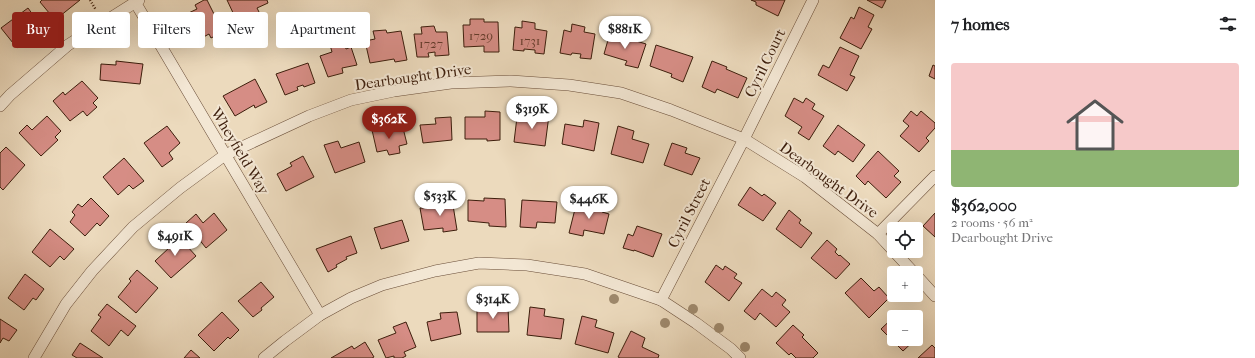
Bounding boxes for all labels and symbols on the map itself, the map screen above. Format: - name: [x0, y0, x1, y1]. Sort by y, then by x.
- pin: $881K: [597, 16, 653, 50]
- street label: Cyril Court: [741, 25, 790, 100]
- house number: 1729: [469, 28, 493, 43]
- house number: 1731: [520, 33, 540, 48]
- house number: 1727: [419, 36, 443, 51]
- street label: Dearbought Drive: [354, 60, 473, 94]
- pin: $319K: [504, 96, 560, 130]
- street label: Wheyfield Way: [207, 104, 273, 198]
- pin: $362K: [361, 106, 417, 140]
- street label: Dearbought Drive: [776, 138, 882, 222]
- street label: Cyril Street: [664, 175, 715, 251]
- pin: $533K: [412, 183, 468, 217]
- pin: $446K: [561, 186, 617, 220]
- pin: $491K: [147, 223, 203, 257]
- pin: $314K: [465, 286, 521, 320]

